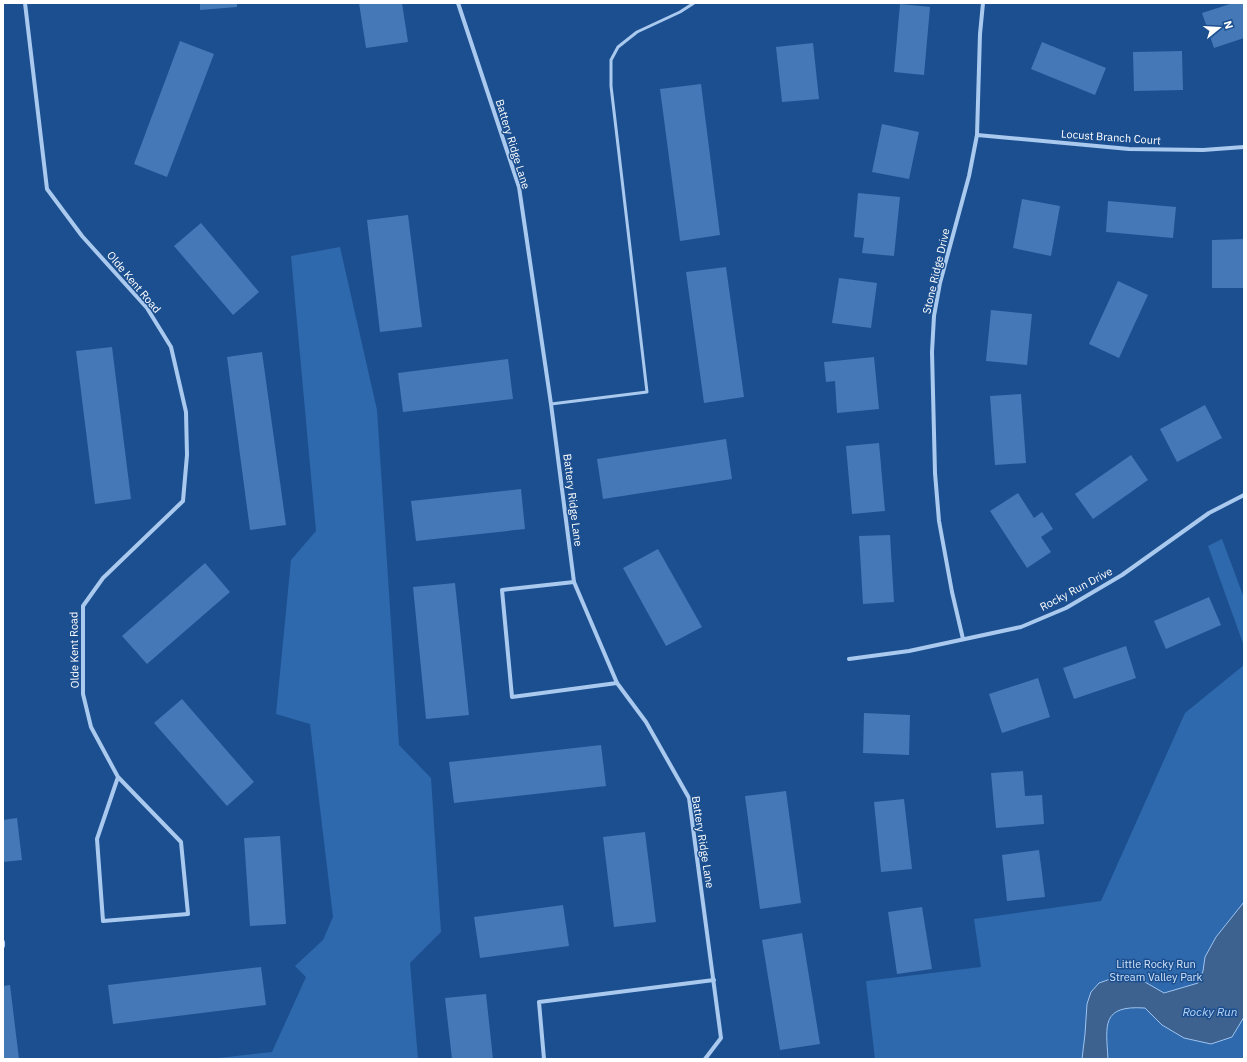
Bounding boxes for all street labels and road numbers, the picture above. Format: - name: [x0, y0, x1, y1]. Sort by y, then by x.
- street label: Battery Ridge Lane: [493, 97, 533, 191]
- street label: Locust Branch Court: [1061, 127, 1161, 147]
- street label: Stone Ridge Drive: [919, 227, 953, 315]
- street label: Olde Kent Road: [104, 248, 164, 316]
- street label: Battery Ridge Lane: [560, 453, 586, 547]
- street label: Rocky Run Drive: [1037, 564, 1115, 614]
- street label: Olde Kent Road: [66, 612, 82, 688]
- street label: Battery Ridge Lane: [689, 795, 717, 889]

